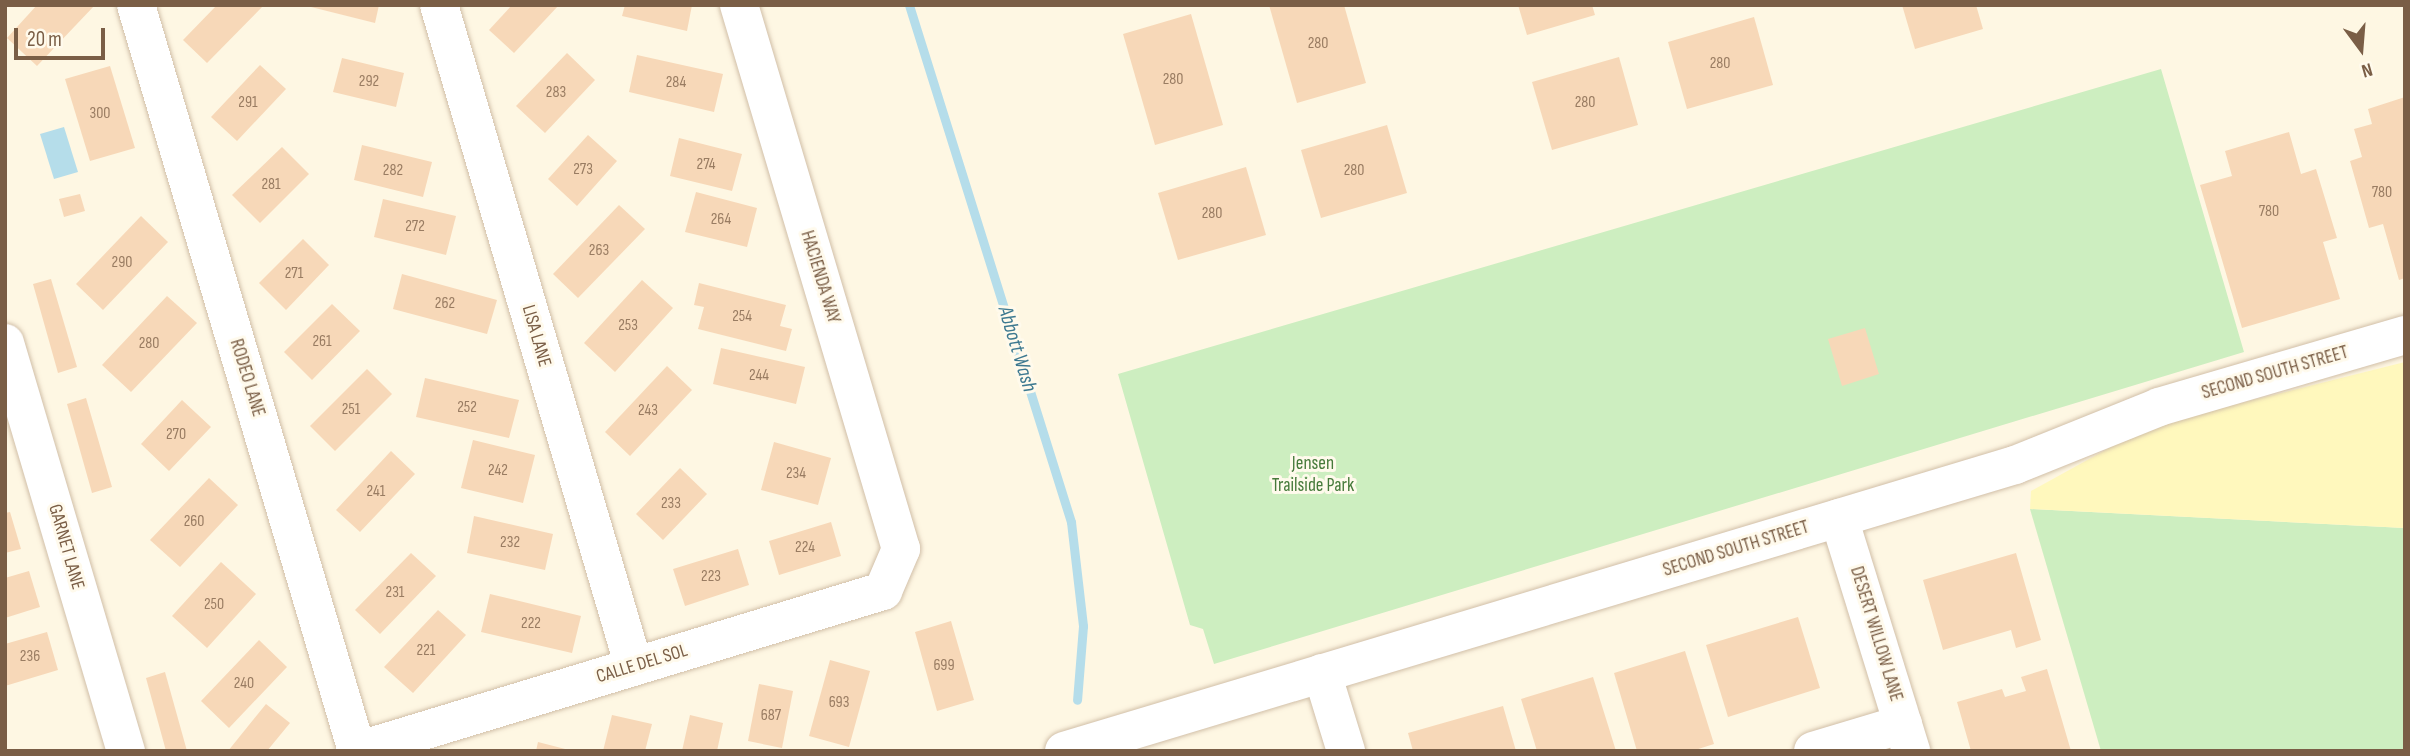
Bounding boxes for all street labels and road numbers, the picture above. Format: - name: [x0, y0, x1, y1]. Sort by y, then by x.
- street label: HACIENDA WAY: [795, 228, 845, 326]
- street label: LISA LANE: [516, 303, 556, 369]
- street label: RODEO LANE: [224, 336, 270, 420]
- street label: SECOND SOUTH STREET: [2199, 341, 2351, 405]
- street label: GARNET LANE: [43, 502, 89, 592]
- street label: SECOND SOUTH STREET: [1660, 516, 1812, 582]
- street label: DESERT WILLOW LANE: [1845, 564, 1907, 704]
- street label: CALLE DEL SOL: [594, 639, 690, 689]

